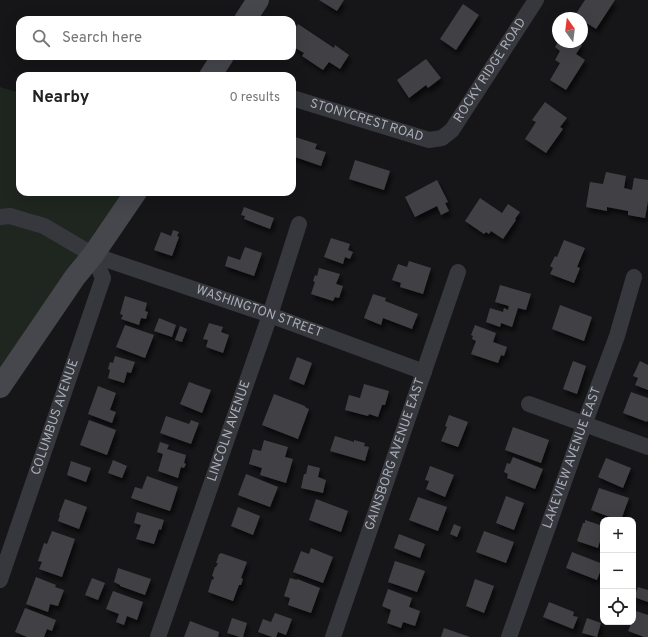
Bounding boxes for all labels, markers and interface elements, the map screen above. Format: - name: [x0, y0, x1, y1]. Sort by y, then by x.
- north arrow: [552, 12, 588, 48]
- street label: ROCKY RIDGE ROAD: [451, 15, 530, 126]
- search box: [16, 16, 296, 60]
- icon: search: [30, 27, 52, 49]
- text: Search here: [62, 29, 142, 48]
- text: Nearby: [32, 87, 89, 109]
- text: 0 results: [229, 90, 280, 106]
- street label: STONYCREST ROAD: [308, 96, 425, 146]
- street label: WASHINGTON STREET: [194, 282, 325, 342]
- street label: COLUMBUS AVENUE: [28, 357, 83, 477]
- street label: GAINSBORG AVENUE EAST: [362, 376, 429, 533]
- street label: LINCOLN AVENUE: [205, 378, 255, 484]
- street label: LAKEVIEW AVENUE EAST: [540, 385, 605, 531]
- map controls: [600, 517, 636, 625]
- button: +: [600, 517, 636, 553]
- button: −: [600, 553, 636, 589]
- button: locate: [600, 589, 636, 625]

